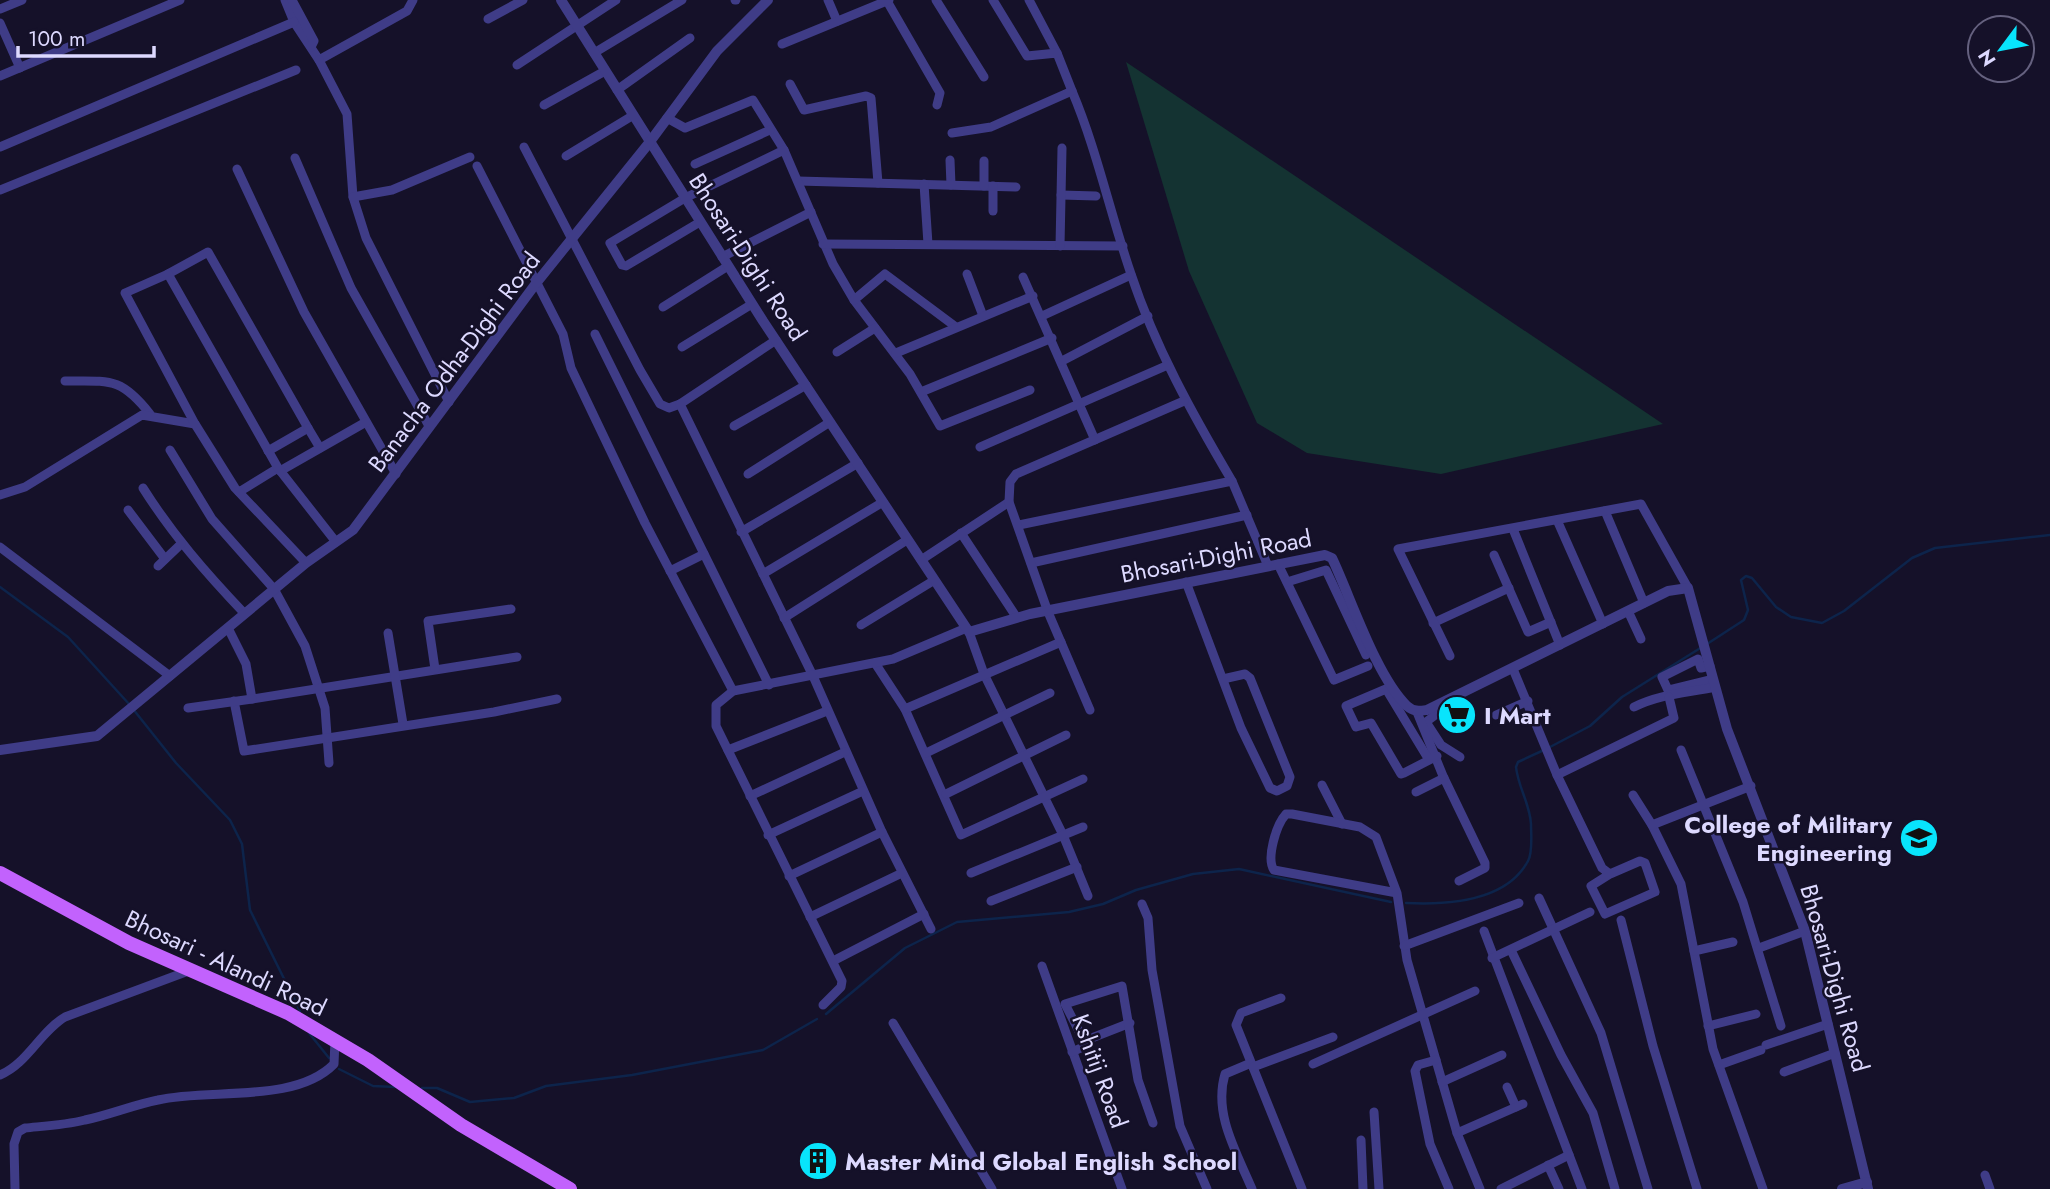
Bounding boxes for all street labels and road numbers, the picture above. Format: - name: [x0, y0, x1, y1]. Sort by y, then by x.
- street label: Bhosari-Dighi Road: [681, 166, 815, 348]
- street label: Banacha Odha-Dighi Road: [359, 245, 549, 479]
- street label: Bhosari-Dighi Road: [1118, 520, 1314, 592]
- street label: Bhosari-Dighi Road: [1791, 880, 1879, 1076]
- street label: Bhosari - Alandi Road: [120, 901, 332, 1025]
- street label: Kshitij Road: [1063, 1009, 1137, 1133]

